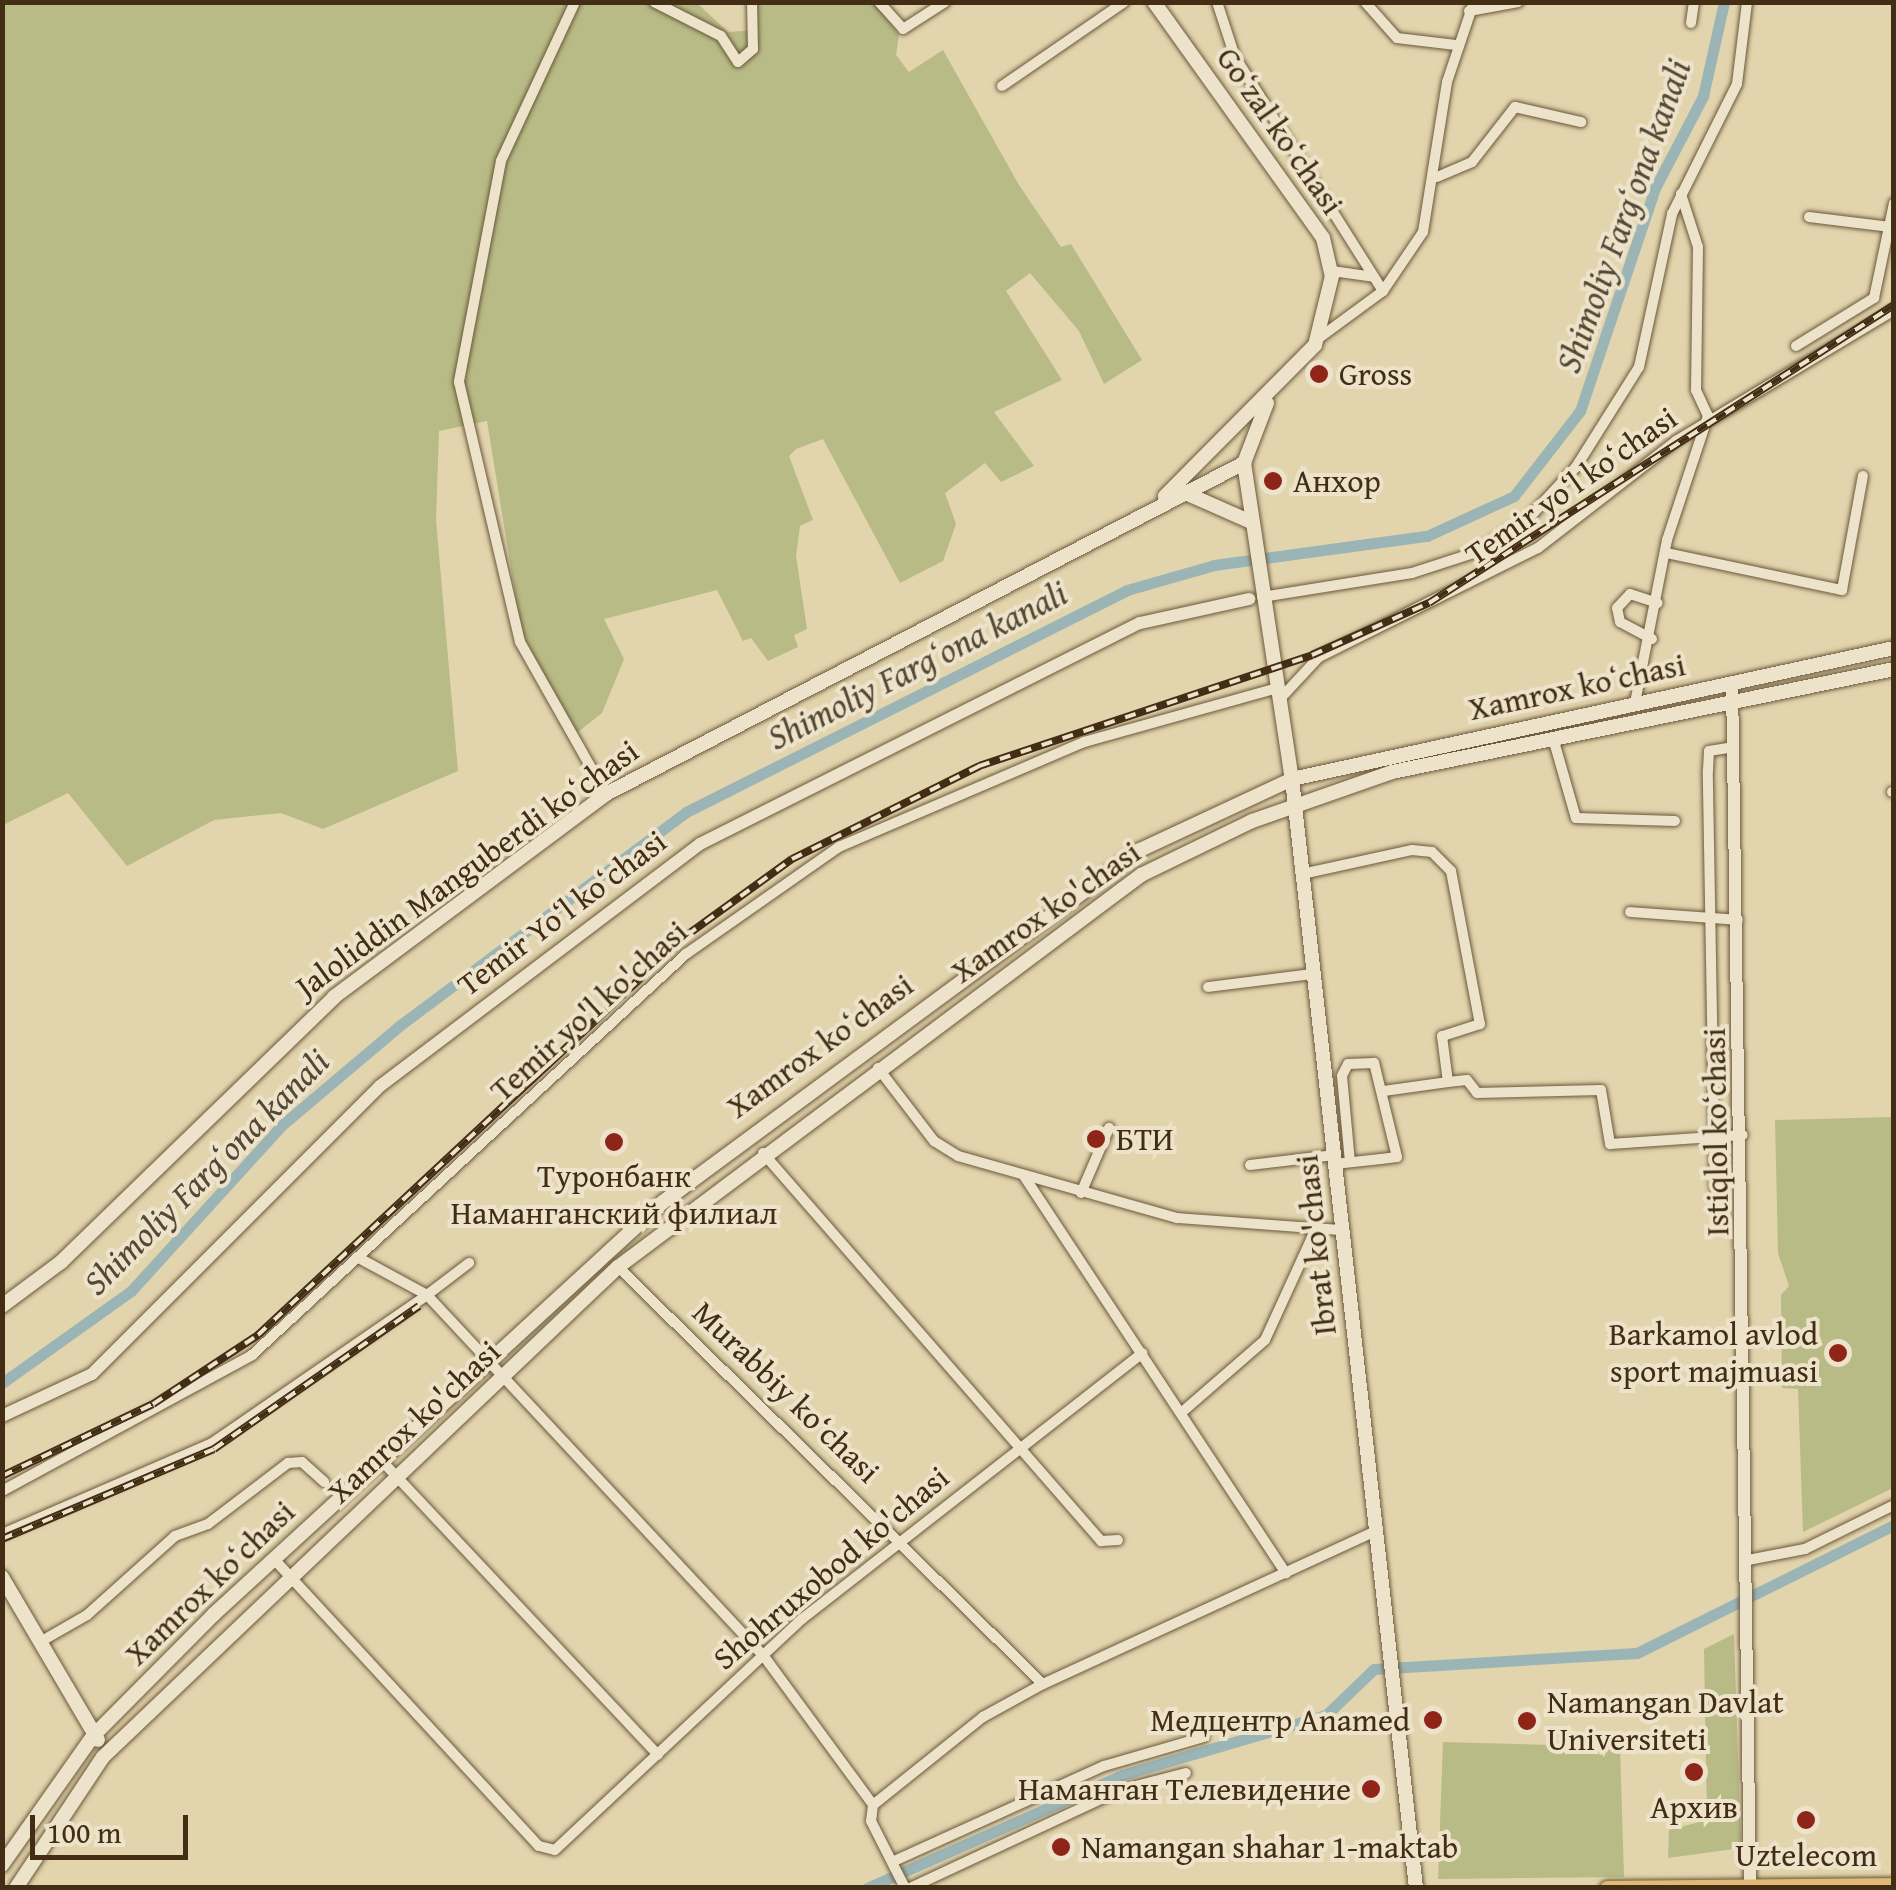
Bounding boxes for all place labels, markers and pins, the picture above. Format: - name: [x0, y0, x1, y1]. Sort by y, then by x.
- place label: Gross: [1339, 355, 1412, 393]
- marker: Gross: [1308, 363, 1330, 385]
- place label: Анхор: [1293, 462, 1381, 500]
- marker: Анхор: [1262, 470, 1284, 492]
- place label: БТИ: [1116, 1120, 1174, 1158]
- marker: БТИ: [1085, 1128, 1107, 1150]
- marker: Туронбанк Наманганский филиал: [603, 1131, 625, 1153]
- place label: Туронбанк Наманганский филиал: [451, 1158, 777, 1233]
- place label: Barkamol avlod sport majmuasi: [1609, 1316, 1818, 1391]
- marker: Barkamol avlod sport majmuasi: [1827, 1342, 1849, 1364]
- place label: Namangan Davlat Universiteti: [1547, 1684, 1784, 1759]
- place label: Медцентр Anamed: [1150, 1701, 1410, 1739]
- marker: Медцентр Anamed: [1420, 1707, 1446, 1733]
- marker: Namangan Davlat Universiteti: [1516, 1710, 1538, 1732]
- marker: Архив: [1683, 1761, 1705, 1783]
- place label: Наманган Телевидение: [1018, 1770, 1351, 1808]
- marker: Наманган Телевидение: [1360, 1778, 1382, 1800]
- place label: Архив: [1650, 1788, 1738, 1826]
- marker: Uztelecom: [1795, 1809, 1817, 1831]
- place label: Namangan shahar 1-maktab: [1081, 1828, 1458, 1866]
- marker: Namangan shahar 1-maktab: [1050, 1836, 1072, 1858]
- place label: Uztelecom: [1735, 1836, 1877, 1874]

